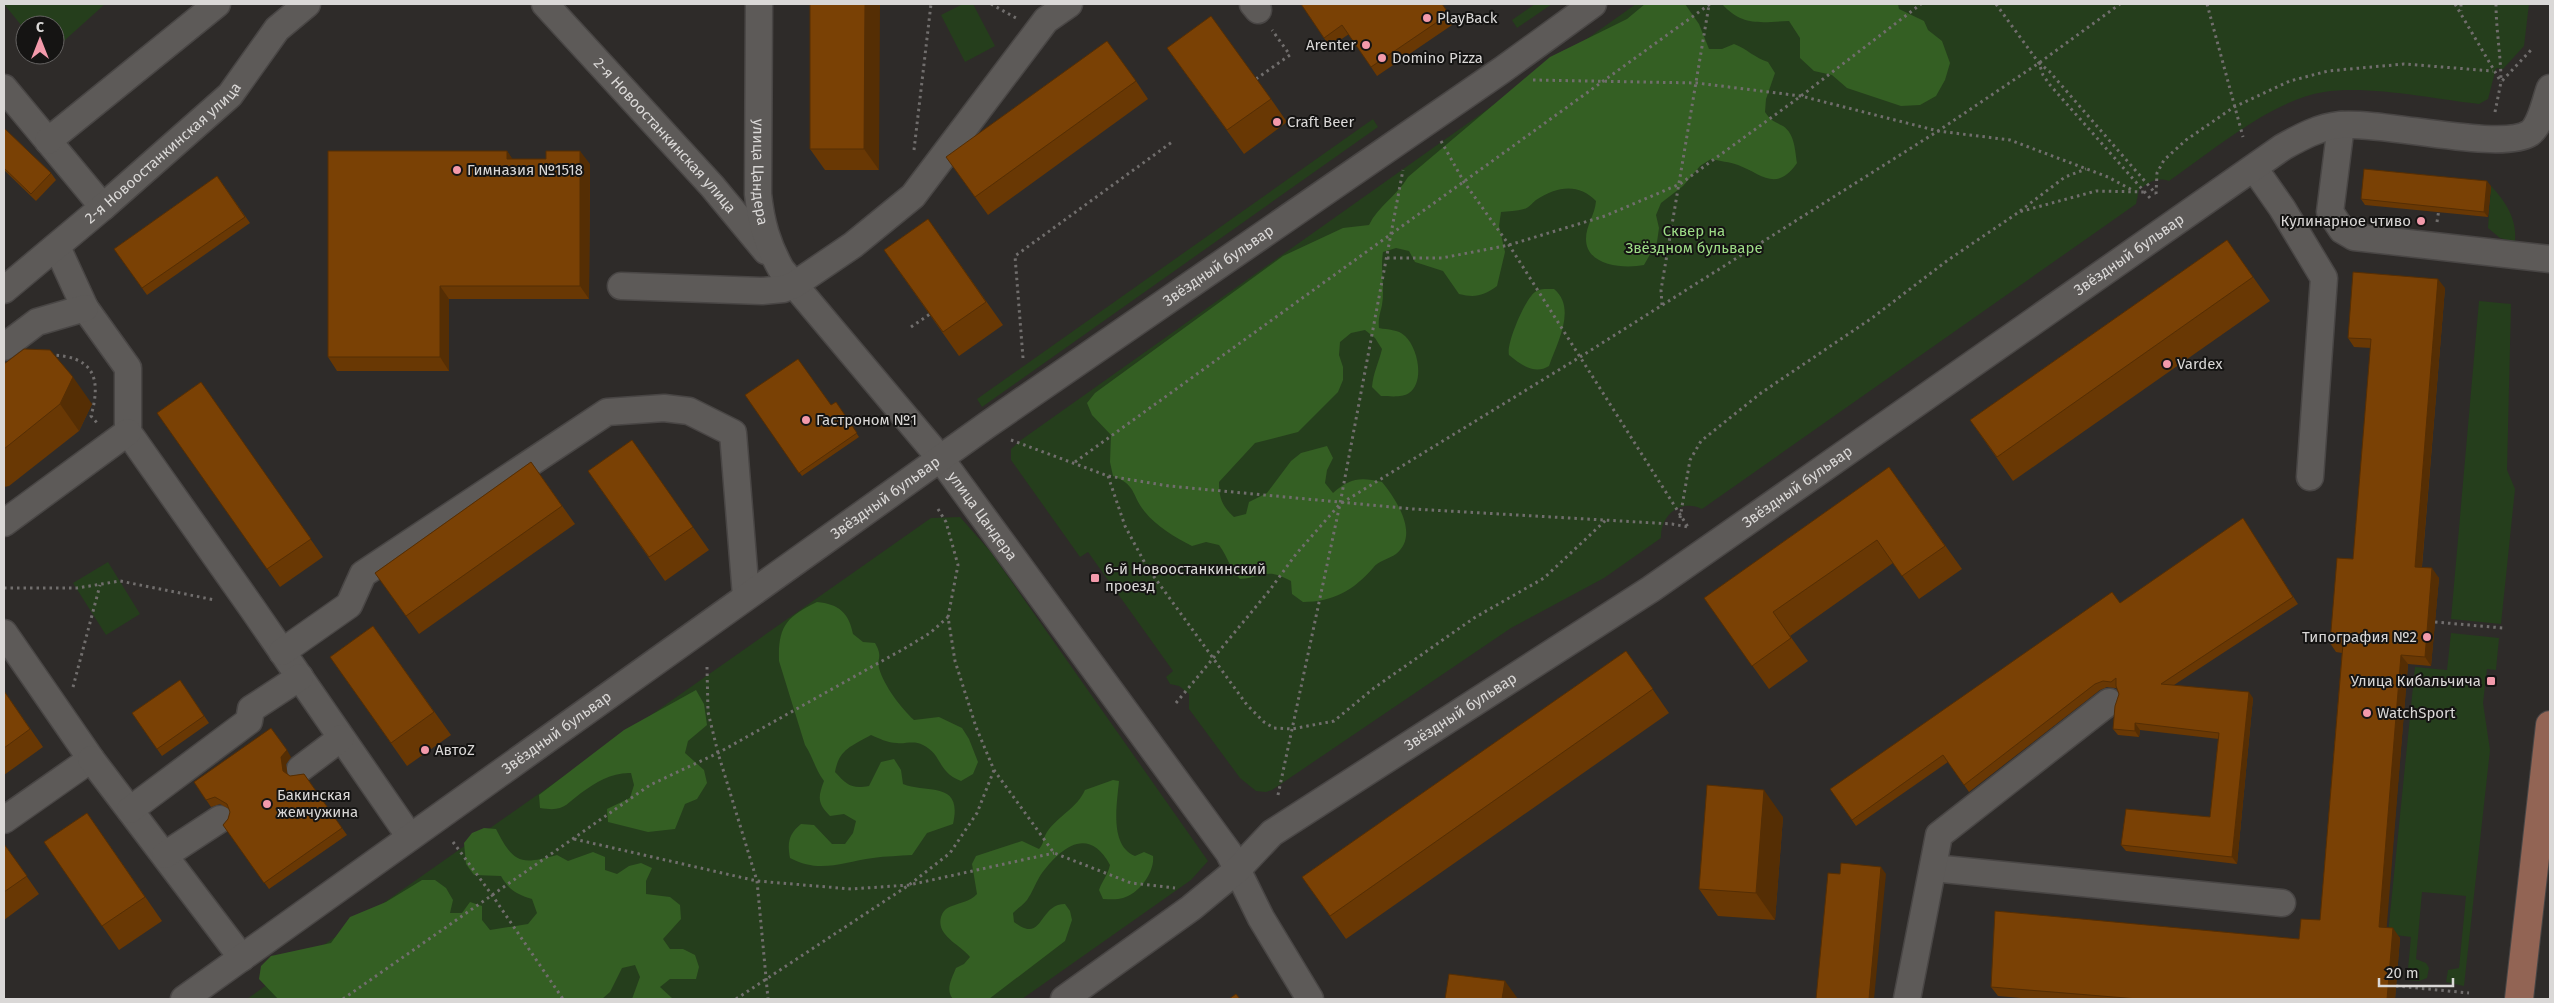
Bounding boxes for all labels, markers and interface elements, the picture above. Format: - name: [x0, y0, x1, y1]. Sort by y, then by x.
- place label: PlayBack: [1437, 9, 1498, 27]
- marker: PlayBack: [1421, 12, 1433, 24]
- north arrow: [15, 15, 65, 65]
- text: С: [36, 19, 44, 36]
- place label: Arenter: [1306, 36, 1356, 54]
- marker: Arenter: [1360, 39, 1372, 51]
- place label: Domino Pizza: [1392, 49, 1483, 67]
- marker: Domino Pizza: [1376, 52, 1388, 64]
- street label: 2-я Новоостанкинская улица: [590, 54, 740, 217]
- street label: 2-я Новоостанкинская улица: [81, 79, 245, 227]
- place label: Craft Beer: [1287, 113, 1354, 131]
- marker: Craft Beer: [1271, 116, 1283, 128]
- street label: улица Цандера: [749, 119, 772, 227]
- place label: Гимназия №1518: [467, 161, 583, 179]
- marker: Гимназия №1518: [451, 164, 463, 176]
- street label: Звёздный бульвар: [2071, 210, 2188, 299]
- place label: Кулинарное чтиво: [2280, 212, 2411, 230]
- marker: Кулинарное чтиво: [2415, 215, 2427, 227]
- street label: Звёздный бульвар: [1160, 221, 1277, 310]
- park label: Сквер на Звёздном бульваре: [1625, 222, 1763, 257]
- place label: Vardex: [2177, 355, 2223, 373]
- marker: Vardex: [2161, 358, 2173, 370]
- place label: Гастроном №1: [816, 411, 917, 429]
- marker: Гастроном №1: [800, 414, 812, 426]
- street label: Звёздный бульвар: [1739, 442, 1856, 531]
- street label: Звёздный бульвар: [827, 452, 944, 543]
- street label: улица Цандера: [944, 468, 1021, 564]
- place label: 6-й Новоостанкинский проезд: [1105, 560, 1266, 595]
- marker: 6-й Новоостанкинский проезд: [1089, 572, 1101, 584]
- place label: Типография №2: [2302, 628, 2417, 646]
- marker: Типография №2: [2421, 631, 2433, 643]
- street label: Звёздный бульвар: [1401, 669, 1520, 755]
- place label: Улица Кибальчича: [2351, 672, 2481, 690]
- marker: Улица Кибальчича: [2485, 675, 2497, 687]
- street label: Звёздный бульвар: [498, 687, 615, 778]
- place label: WatchSport: [2377, 704, 2456, 722]
- marker: WatchSport: [2361, 707, 2373, 719]
- place label: АвтоZ: [435, 741, 475, 759]
- marker: АвтоZ: [419, 744, 431, 756]
- place label: Бакинская жемчужина: [277, 786, 358, 821]
- marker: Бакинская жемчужина: [261, 798, 273, 810]
- scale bar: [2379, 956, 2453, 988]
- text: 20 m: [2386, 964, 2419, 982]

